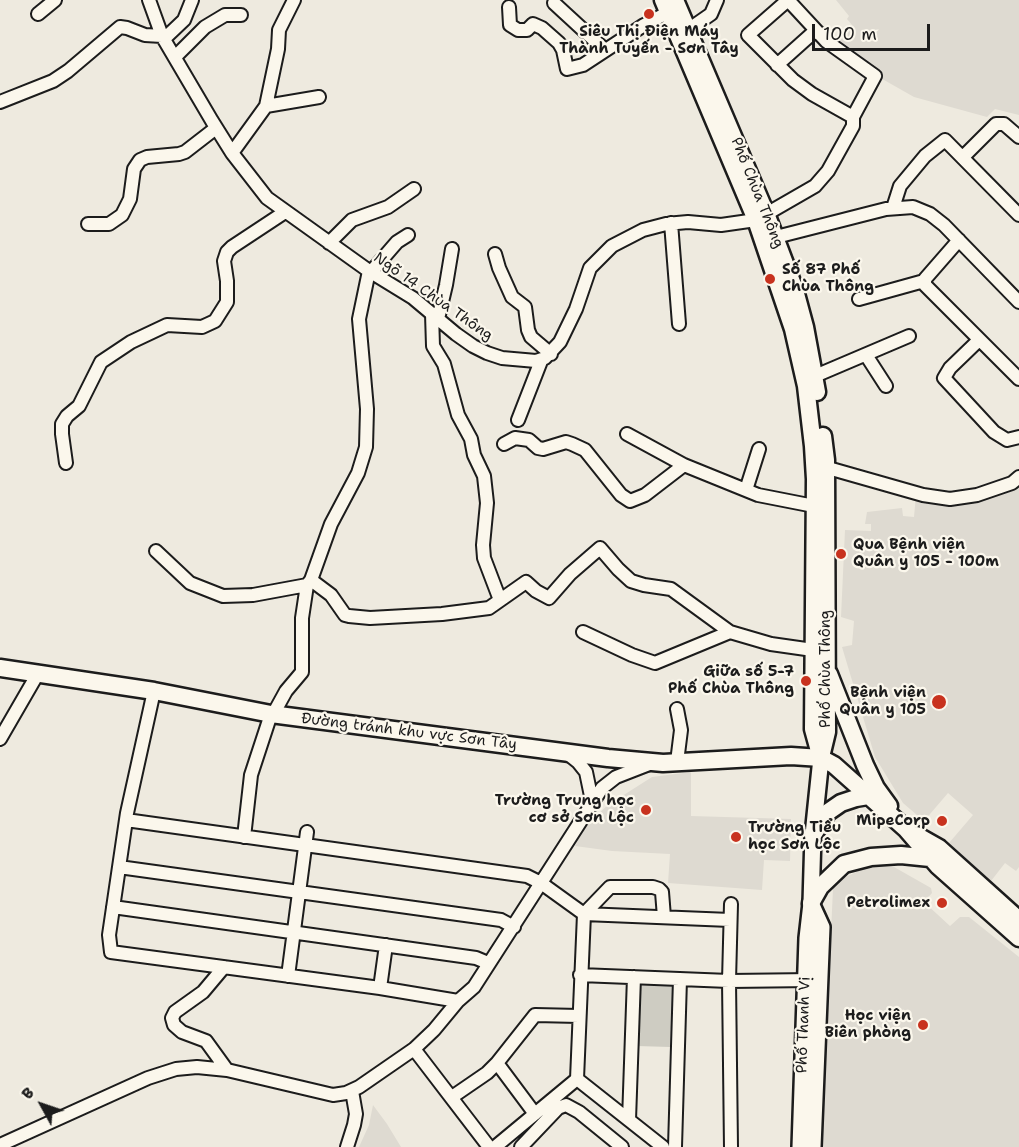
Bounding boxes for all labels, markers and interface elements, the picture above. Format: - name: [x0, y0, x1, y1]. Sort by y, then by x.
- marker: Siêu Thị Điện Máy Thành Tuyến - Sơn Tây: [642, 7, 656, 21]
- scale bar: [815, 12, 934, 50]
- text: 100 m: [823, 22, 877, 46]
- place label: Siêu Thị Điện Máy Thành Tuyến - Sơn Tây: [559, 23, 739, 58]
- street label: Phố Chùa Thông: [727, 135, 787, 251]
- street label: Ngõ 14 Chùa Thông: [370, 249, 496, 345]
- place label: Số 87 Phố Chùa Thông: [782, 261, 874, 296]
- marker: Số 87 Phố Chùa Thông: [763, 272, 777, 286]
- place label: Qua Bệnh viện Quân y 105 - 100m: [853, 536, 999, 571]
- marker: Qua Bệnh viện Quân y 105 - 100m: [834, 547, 848, 561]
- street label: Phố Chùa Thông: [817, 610, 835, 728]
- place label: Giữa số 5-7 Phố Chùa Thông: [668, 663, 794, 698]
- marker: Giữa số 5-7 Phố Chùa Thông: [799, 674, 813, 688]
- place label: Bệnh viện Quân y 105: [839, 684, 926, 719]
- marker: Bệnh viện Quân y 105: [930, 693, 948, 711]
- street label: Đường tránh khu vực Sơn Tây: [300, 710, 518, 754]
- place label: Trường Trung học cơ sở Sơn Lộc: [495, 792, 634, 827]
- marker: Trường Trung học cơ sở Sơn Lộc: [639, 803, 653, 817]
- place label: MipeCorp: [856, 812, 930, 830]
- marker: MipeCorp: [935, 814, 949, 828]
- place label: Trường Tiểu học Sơn Lộc: [748, 819, 841, 854]
- marker: Trường Tiểu học Sơn Lộc: [729, 830, 743, 844]
- place label: Petrolimex: [847, 894, 930, 912]
- marker: Petrolimex: [935, 896, 949, 910]
- street label: Phố Thanh Vị: [793, 976, 815, 1074]
- place label: Học viện Biên phòng: [825, 1007, 911, 1042]
- marker: Học viện Biên phòng: [916, 1018, 930, 1032]
- north arrow: [12, 1075, 72, 1135]
- text: B: [17, 1083, 39, 1104]

